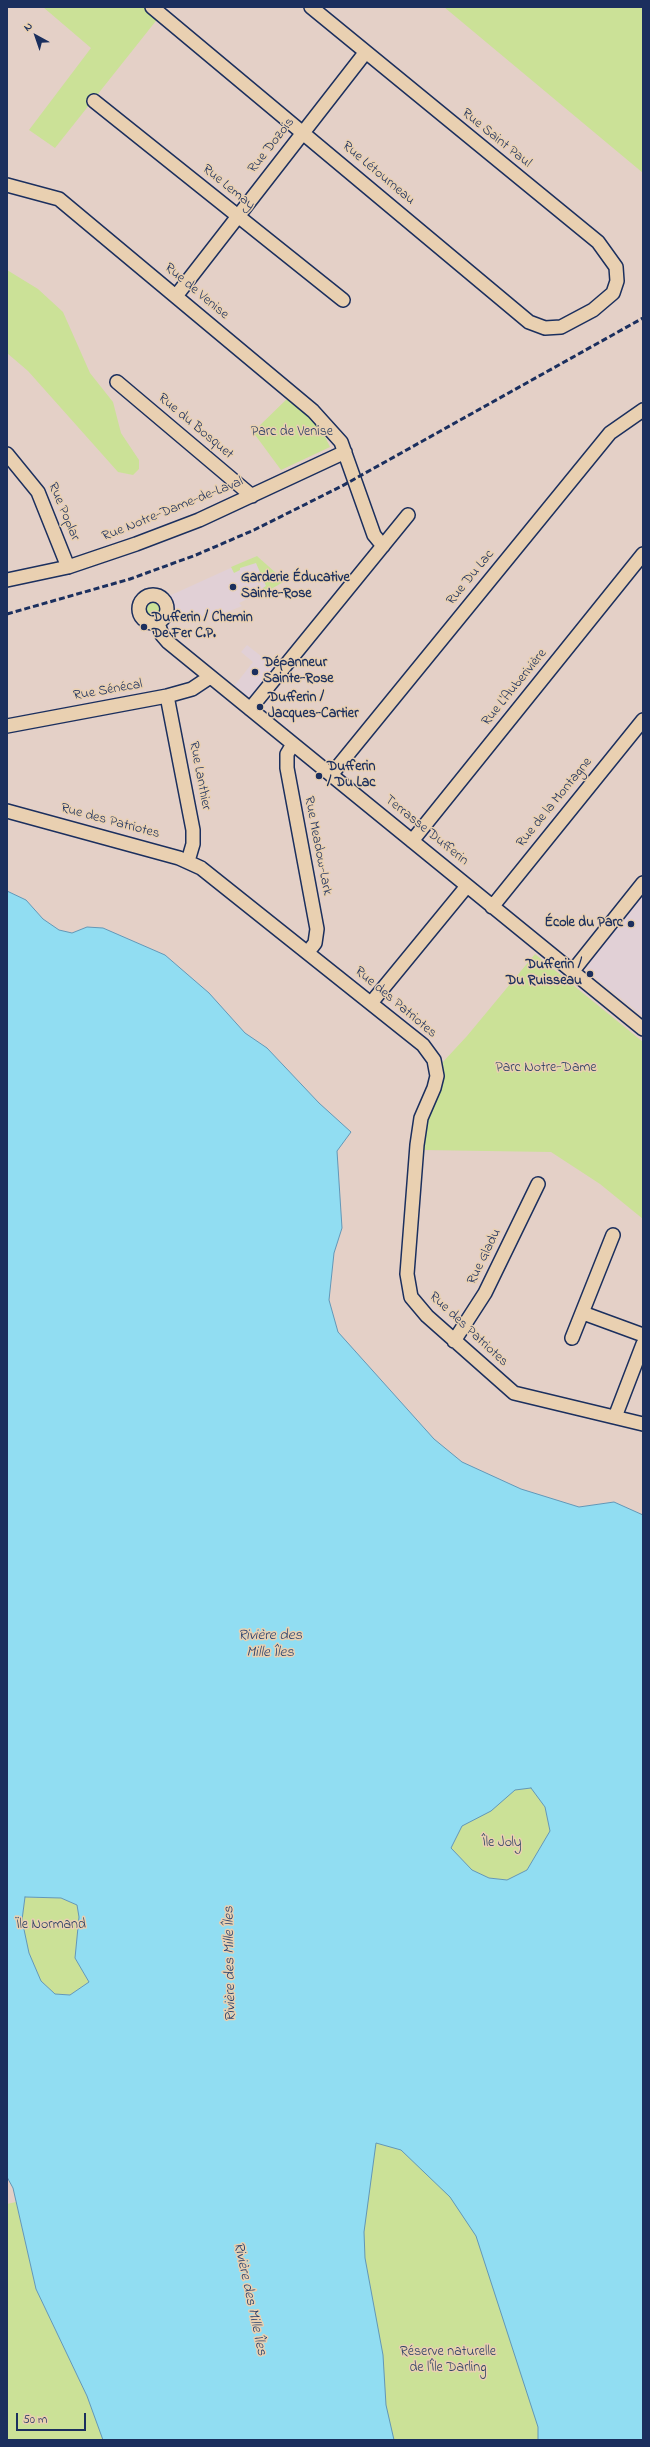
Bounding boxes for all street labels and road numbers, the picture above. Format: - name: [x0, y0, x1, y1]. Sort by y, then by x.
- street label: Rue Saint Paul: [458, 106, 534, 172]
- street label: Rue Dozois: [245, 115, 299, 177]
- street label: Rue Létourneau: [338, 139, 418, 209]
- street label: Rue Lemay: [198, 162, 258, 214]
- street label: Rue de Venise: [160, 260, 232, 324]
- street label: Rue du Bosquet: [154, 391, 236, 463]
- street label: Rue Notre-Dame-de-Laval: [100, 474, 246, 546]
- street label: Rue Poplar: [43, 480, 83, 544]
- street label: Rue Du Lac: [444, 547, 498, 609]
- street label: Rue L'Auberivière: [479, 646, 551, 730]
- street label: Rue Sénécal: [72, 677, 144, 705]
- street label: Rue Lanthier: [184, 740, 214, 812]
- street label: Rue de la Montagne: [514, 755, 596, 851]
- street label: Terrasse Dufferin: [381, 792, 471, 870]
- street label: Rue Meadow-Lark: [299, 795, 335, 897]
- street label: Rue des Patriotes: [59, 801, 161, 843]
- street label: Rue des Patriotes: [351, 964, 439, 1042]
- street label: Rue Gladu: [464, 1226, 506, 1288]
- street label: Rue des Patriotes: [425, 1289, 511, 1371]

